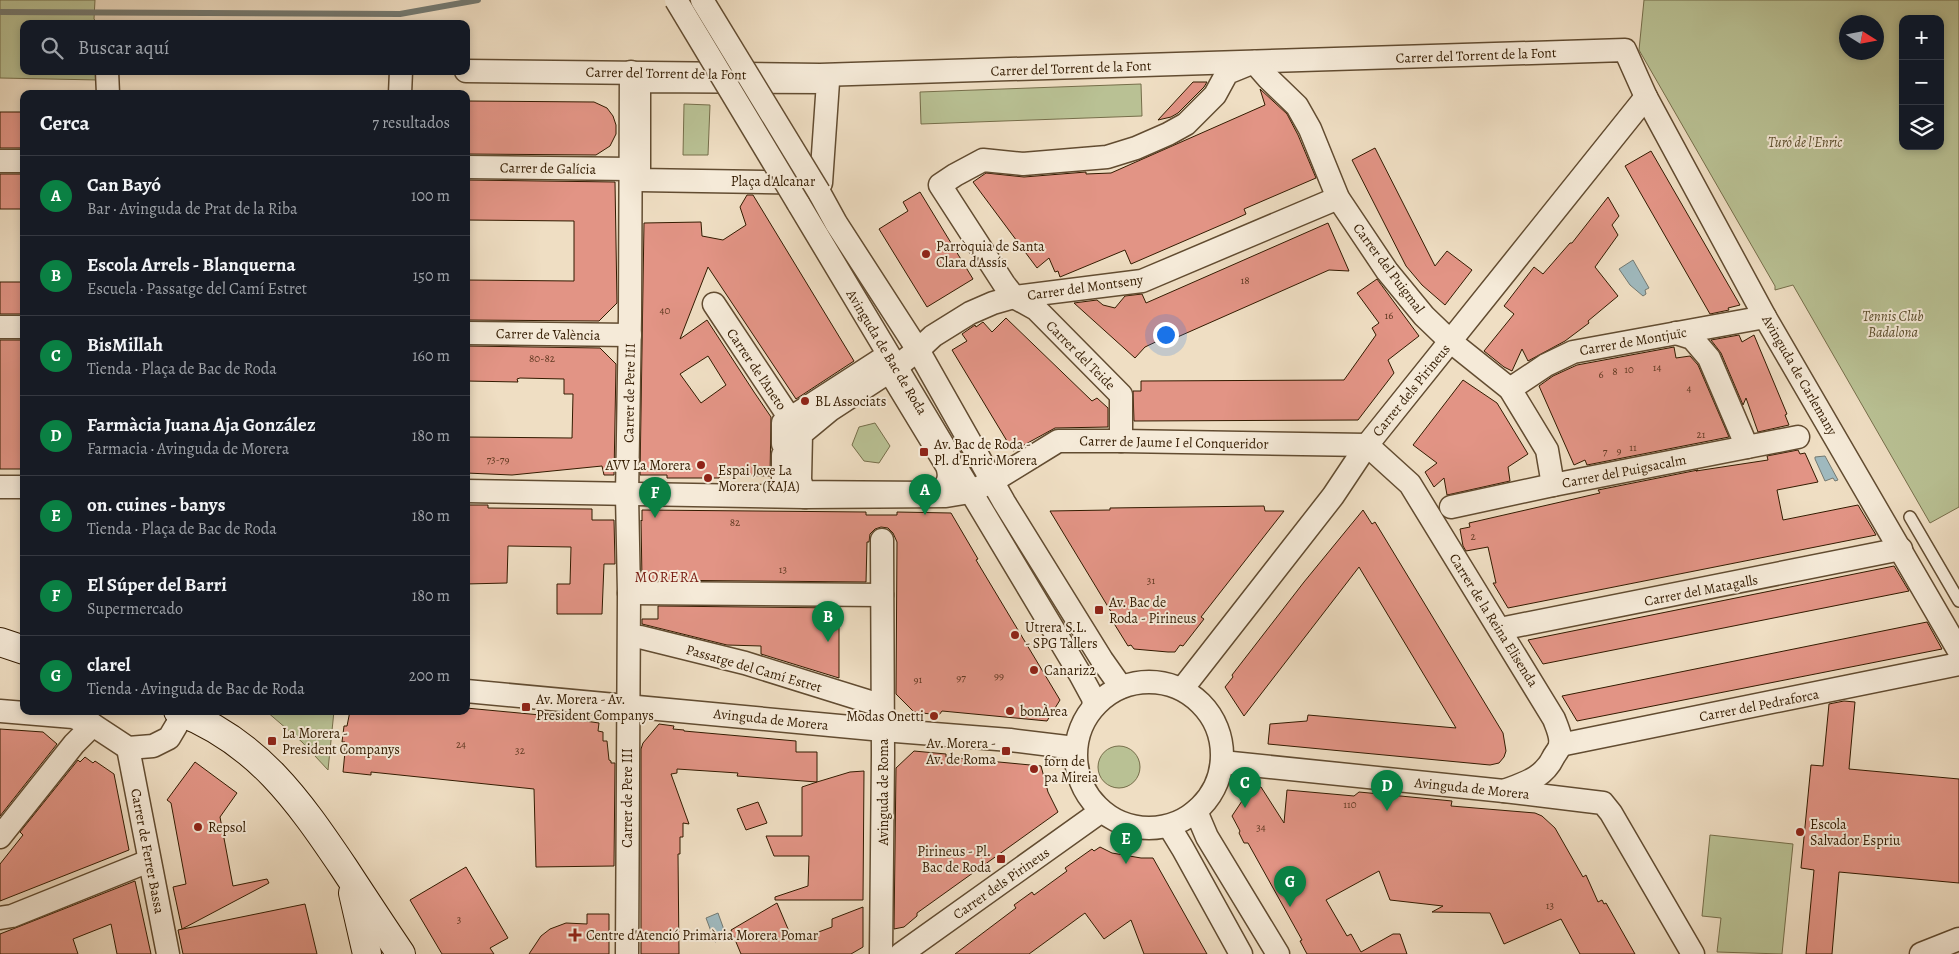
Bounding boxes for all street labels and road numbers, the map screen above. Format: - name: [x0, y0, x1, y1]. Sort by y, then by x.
- street label: Carrer del Torrent de la Font: [1395, 43, 1557, 68]
- street label: Carrer del Torrent de la Font: [990, 56, 1152, 81]
- street label: Carrer del Torrent de la Font: [585, 63, 747, 84]
- street label: Carrer de Galícia: [500, 158, 597, 179]
- street label: Plaça d'Alcanar: [731, 172, 816, 191]
- street label: Carrer del Puigmal: [1348, 219, 1429, 318]
- street label: Carrer del Montseny: [1026, 270, 1145, 305]
- street label: Avinguda de Bac de Roda: [841, 285, 932, 419]
- street label: Avinguda de Carlemany: [1757, 311, 1842, 439]
- street label: Carrer del Teide: [1042, 316, 1120, 394]
- street label: Carrer de Montjuïc: [1578, 323, 1688, 360]
- street label: Carrer de València: [496, 324, 601, 345]
- street label: Carrer de l'Aneto: [722, 325, 791, 414]
- street label: Carrer dels Pirineus: [1368, 340, 1455, 441]
- street label: Carrer de Pere III: [619, 343, 640, 443]
- street label: Carrer de Jaume I el Conqueridor: [1079, 431, 1269, 454]
- street label: Carrer del Puigsacalm: [1560, 450, 1688, 493]
- street label: Carrer de la Reina Elisenda: [1445, 550, 1543, 691]
- street label: Carrer del Matagalls: [1643, 570, 1760, 611]
- street label: Passatge del Camí Estret: [684, 640, 824, 697]
- street label: Carrer del Pedraforca: [1698, 684, 1821, 726]
- street label: Avinguda de Morera: [712, 704, 830, 735]
- street label: Avinguda de Roma: [874, 738, 893, 847]
- street label: Carrer de Pere III: [618, 748, 637, 848]
- street label: Avinguda de Morera: [1413, 773, 1531, 804]
- street label: Carrer de Ferrer Bassa: [126, 787, 169, 916]
- street label: Carrer dels Pirineus: [949, 843, 1053, 924]

